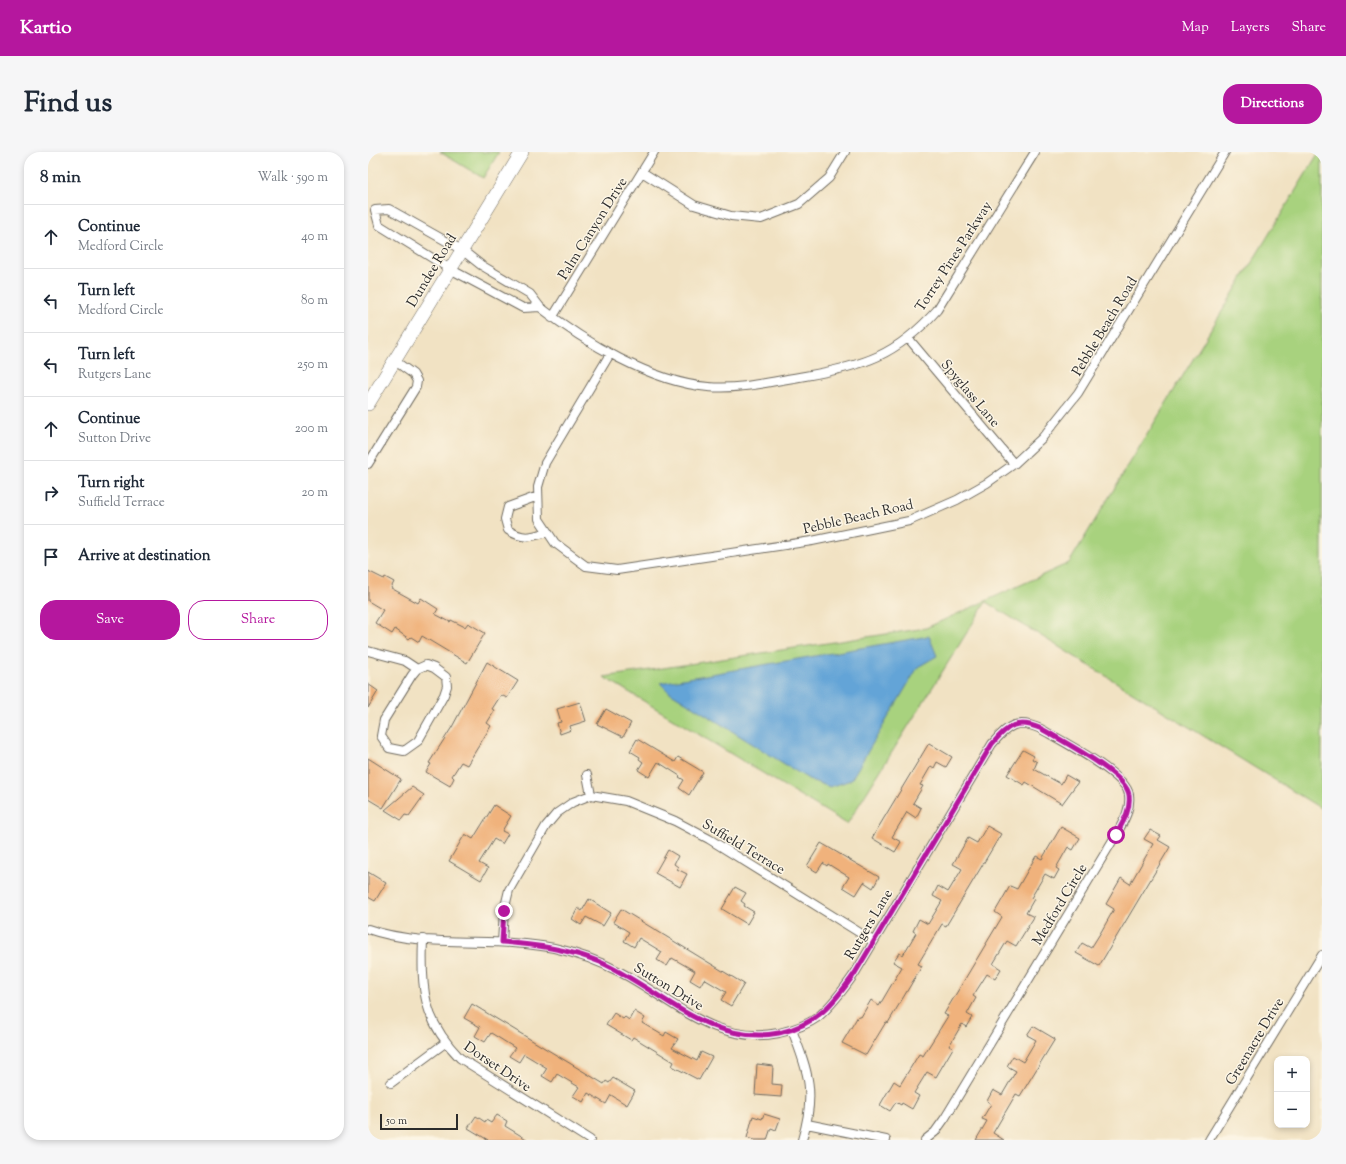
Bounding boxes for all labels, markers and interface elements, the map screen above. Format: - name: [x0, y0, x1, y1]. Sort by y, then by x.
- text: Kartio: [20, 15, 72, 42]
- text: Map: [1182, 18, 1209, 38]
- text: Layers: [1231, 18, 1269, 38]
- text: Share: [1291, 18, 1326, 38]
- text: Find us: [24, 84, 112, 124]
- button: Directions: [1223, 84, 1322, 124]
- text: 8 min: [40, 166, 81, 190]
- text: Walk · 590 m: [258, 169, 328, 187]
- street label: Palm Canyon Drive: [554, 174, 633, 284]
- street label: Torrey Pines Parkway: [911, 198, 998, 316]
- text: Continue: [78, 217, 140, 238]
- icon: ahead: [40, 226, 62, 248]
- text: 40 m: [301, 228, 328, 246]
- street label: Dundee Road: [403, 230, 463, 312]
- text: Medford Circle: [78, 238, 164, 256]
- street label: Pebble Beach Road: [1068, 274, 1143, 380]
- text: Turn left: [78, 281, 135, 302]
- icon: left: [40, 290, 62, 312]
- text: 80 m: [301, 292, 328, 310]
- text: Medford Circle: [78, 302, 164, 320]
- text: Turn left: [78, 345, 135, 366]
- icon: left: [40, 354, 62, 376]
- text: 250 m: [297, 356, 328, 374]
- street label: Spyglass Lane: [935, 356, 1004, 433]
- text: Rutgers Lane: [78, 366, 151, 384]
- text: Continue: [78, 409, 140, 430]
- icon: ahead: [40, 418, 62, 440]
- text: 200 m: [295, 420, 328, 438]
- text: Sutton Drive: [78, 430, 151, 448]
- text: Turn right: [78, 473, 144, 494]
- icon: right: [40, 482, 62, 504]
- text: 20 m: [302, 484, 328, 502]
- text: Suffield Terrace: [78, 494, 165, 512]
- street label: Pebble Beach Road: [801, 496, 916, 540]
- icon: arrive: [40, 546, 62, 568]
- text: Arrive at destination: [78, 546, 211, 567]
- button: Save: [40, 600, 180, 640]
- button: Share: [188, 600, 328, 640]
- street label: Suffield Terrace: [698, 815, 788, 880]
- route start: [1107, 826, 1125, 844]
- street label: Medford Circle: [1028, 860, 1093, 950]
- street label: Rutgers Lane: [841, 886, 899, 964]
- route end: [495, 902, 513, 920]
- street label: Sutton Drive: [629, 959, 707, 1017]
- street label: Greenacre Drive: [1222, 994, 1290, 1090]
- street label: Dorset Drive: [459, 1038, 535, 1098]
- map controls: [1274, 1056, 1310, 1128]
- button: +: [1274, 1056, 1310, 1092]
- button: −: [1274, 1092, 1310, 1128]
- scale bar: [380, 1112, 458, 1131]
- text: 50 m: [386, 1113, 407, 1129]

